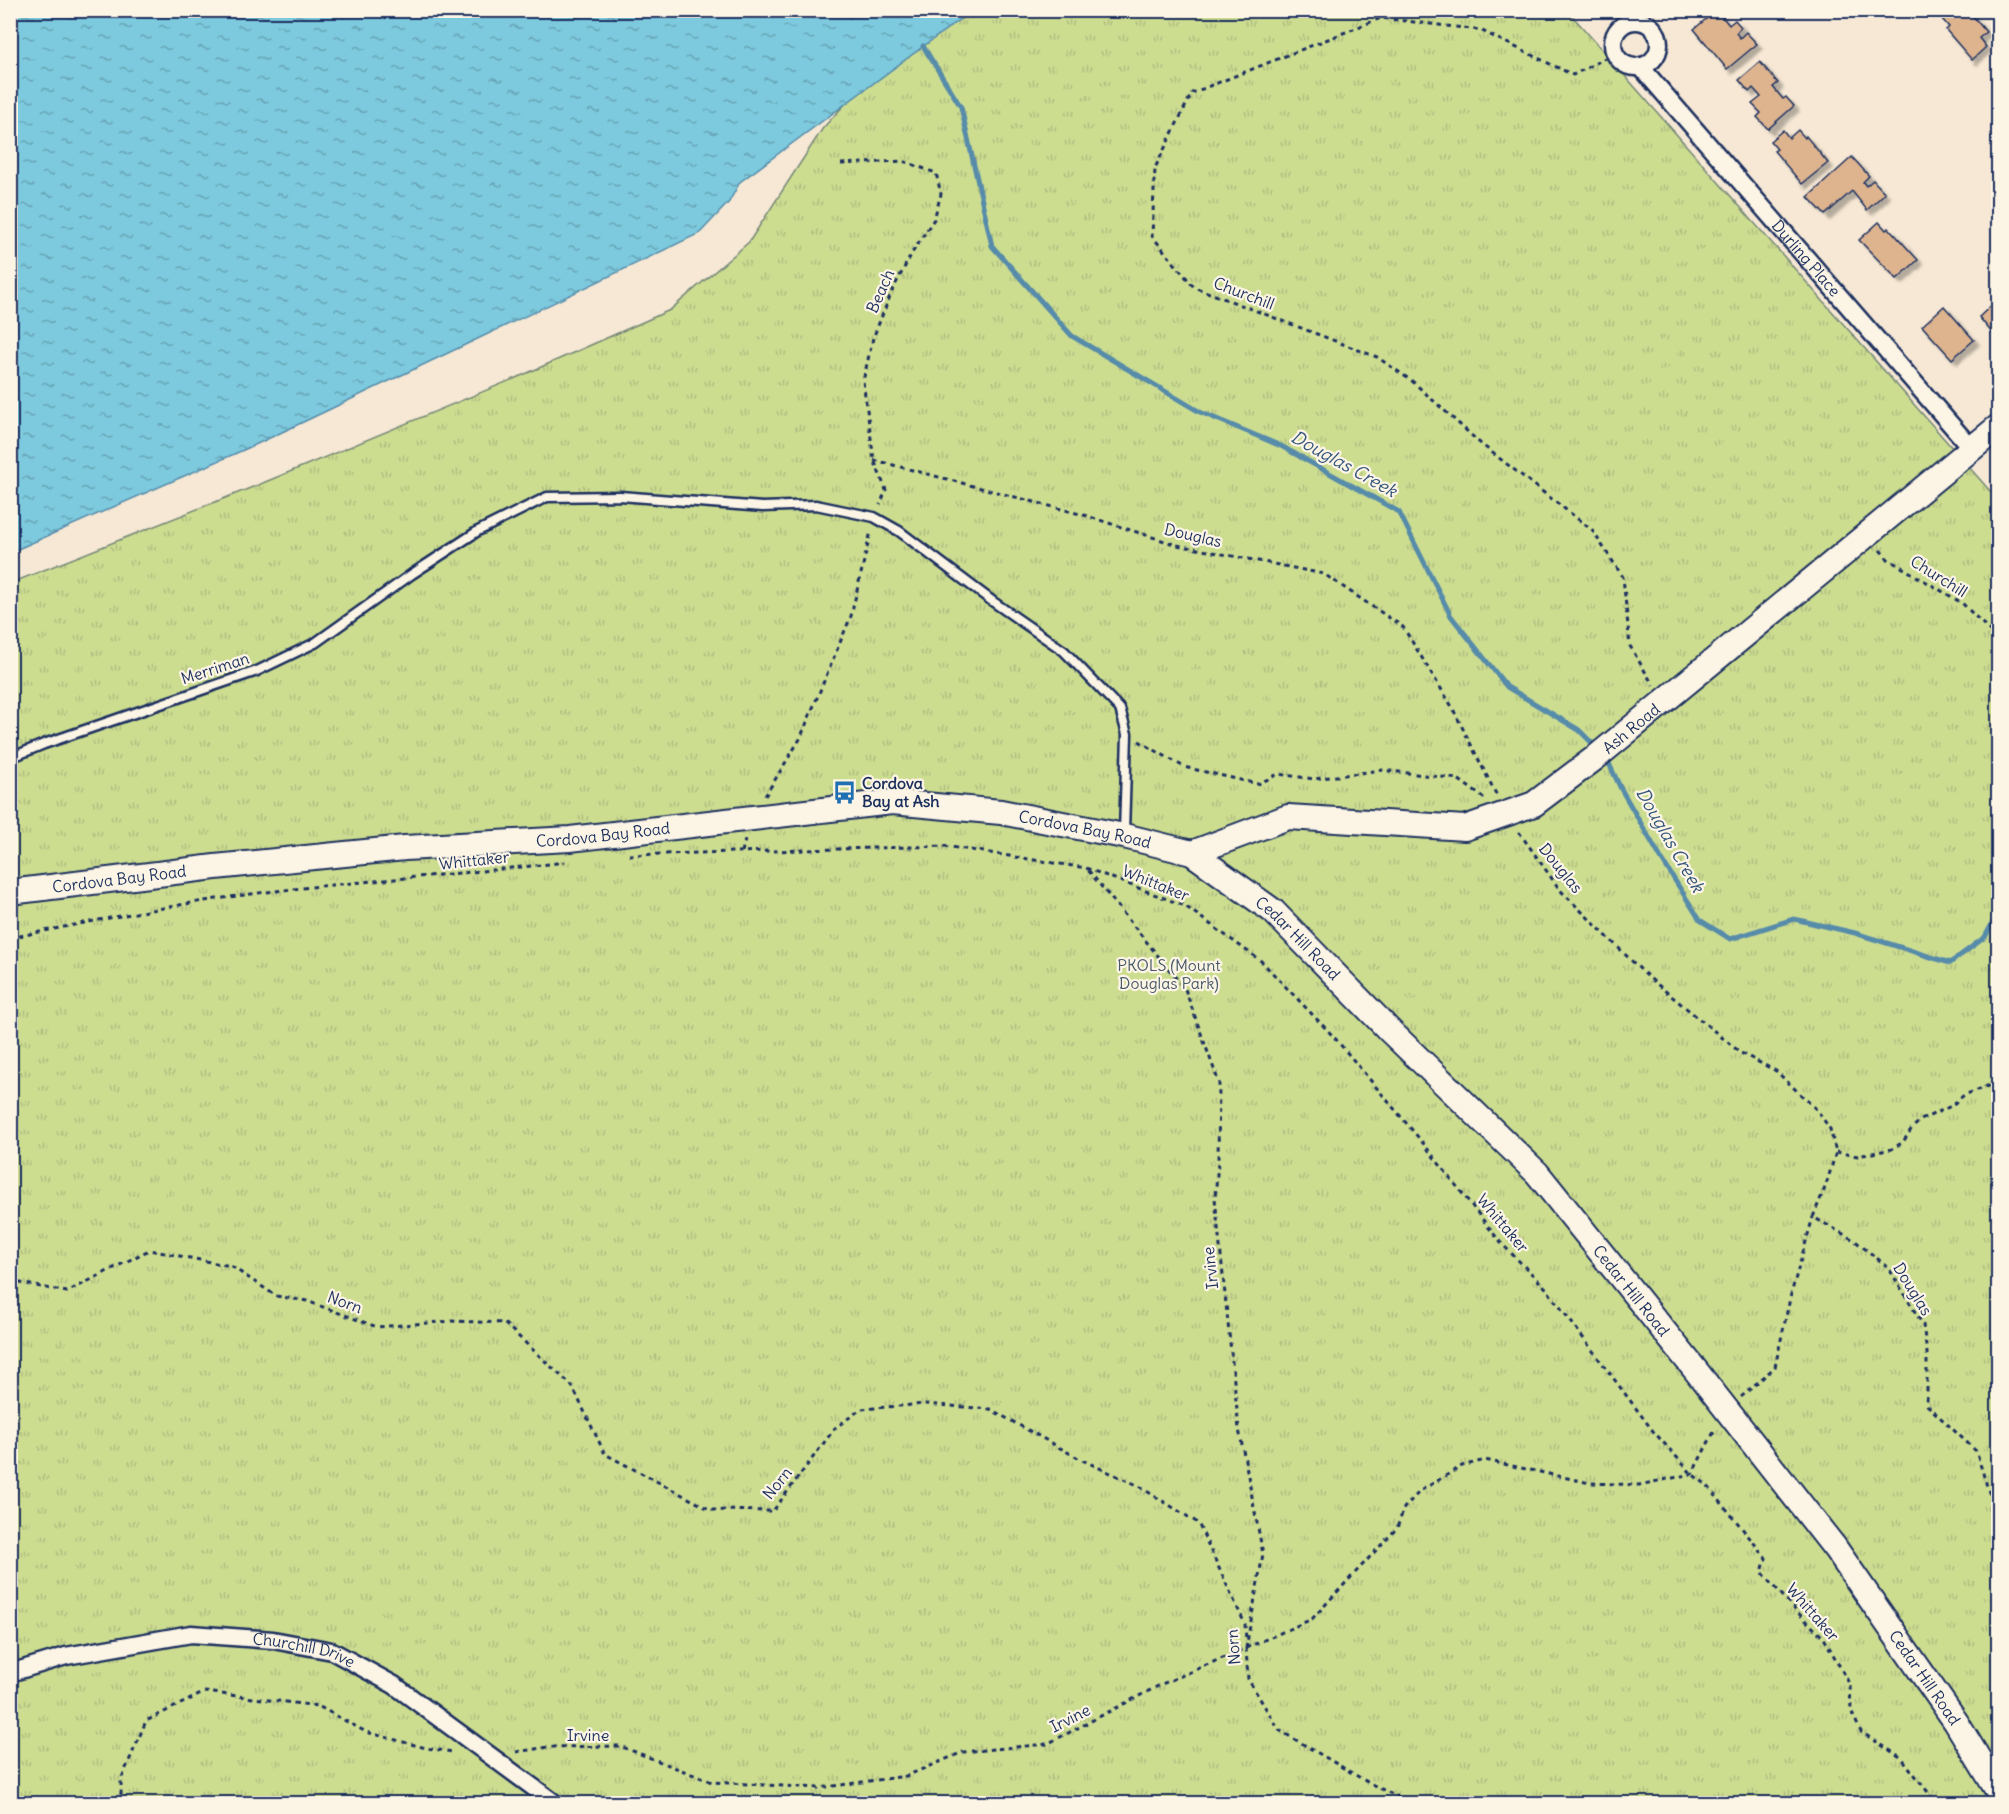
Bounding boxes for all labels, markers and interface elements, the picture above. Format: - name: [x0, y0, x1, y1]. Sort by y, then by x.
- street label: Durling Place: [1768, 215, 1845, 300]
- street label: Beach: [862, 266, 898, 316]
- street label: Churchill: [1211, 272, 1277, 314]
- water label: Douglas Creek: [1287, 425, 1403, 503]
- street label: Douglas: [1162, 519, 1224, 551]
- street label: Churchill: [1907, 551, 1971, 601]
- street label: Merriman: [178, 648, 252, 688]
- street label: Ash Road: [1598, 699, 1664, 758]
- place label: Cordova Bay at Ash: [862, 773, 940, 812]
- bus stop icon: Cordova Bay at Ash: [831, 779, 857, 805]
- water label: Douglas Creek: [1631, 783, 1711, 898]
- street label: Cordova Bay Road: [1017, 806, 1153, 852]
- street label: Cordova Bay Road: [535, 818, 671, 851]
- street label: Douglas: [1535, 839, 1587, 897]
- street label: Whittaker: [438, 846, 511, 874]
- street label: Cordova Bay Road: [51, 861, 187, 897]
- street label: Whittaker: [1120, 861, 1193, 906]
- street label: Cedar Hill Road: [1252, 892, 1345, 984]
- park label: PKOLS (Mount Douglas Park): [1117, 955, 1221, 993]
- street label: Whittaker: [1473, 1190, 1534, 1257]
- street label: Cedar Hill Road: [1589, 1241, 1674, 1340]
- street label: Irvine: [1198, 1246, 1222, 1290]
- street label: Douglas: [1889, 1259, 1937, 1319]
- street label: Norn: [325, 1286, 365, 1318]
- street label: Norn: [758, 1463, 796, 1503]
- street label: Whittaker: [1782, 1579, 1844, 1646]
- street label: Cedar Hill Road: [1885, 1626, 1965, 1729]
- street label: Norn: [1221, 1628, 1245, 1666]
- street label: Churchill Drive: [252, 1629, 359, 1672]
- street label: Irvine: [1046, 1699, 1094, 1737]
- street label: Irvine: [567, 1725, 609, 1745]

